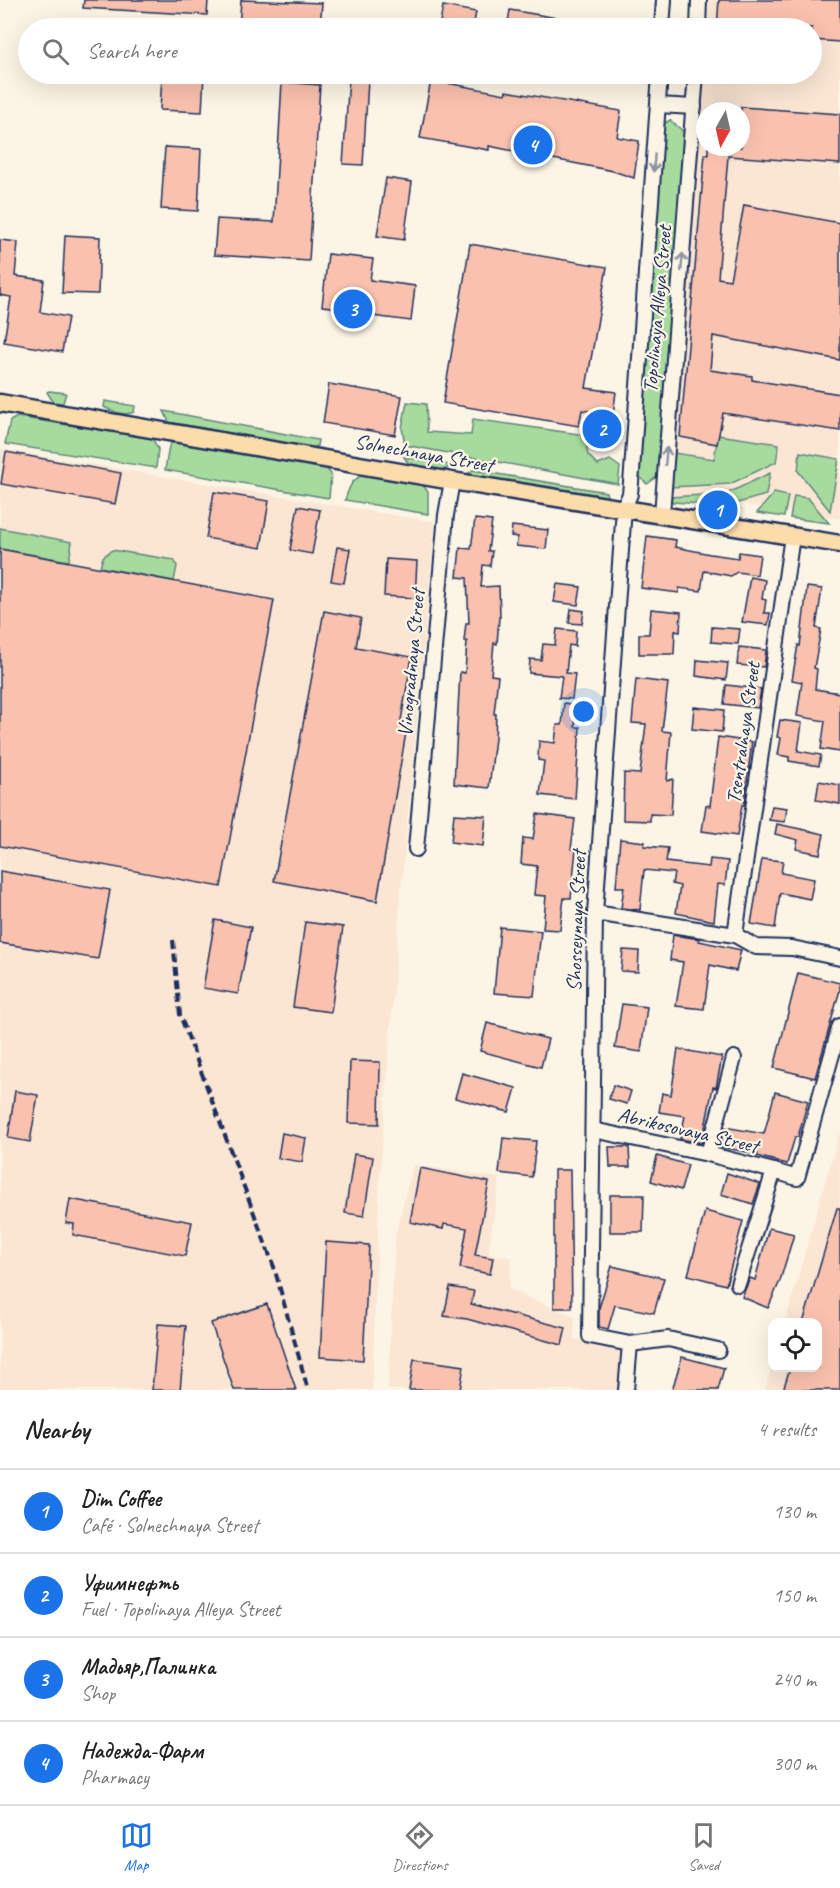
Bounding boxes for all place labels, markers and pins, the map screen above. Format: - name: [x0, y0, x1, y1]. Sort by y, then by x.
- pin: 4: [514, 122, 552, 168]
- pin: 3: [334, 286, 372, 332]
- pin: 2: [582, 406, 622, 452]
- pin: 1: [698, 488, 738, 532]

